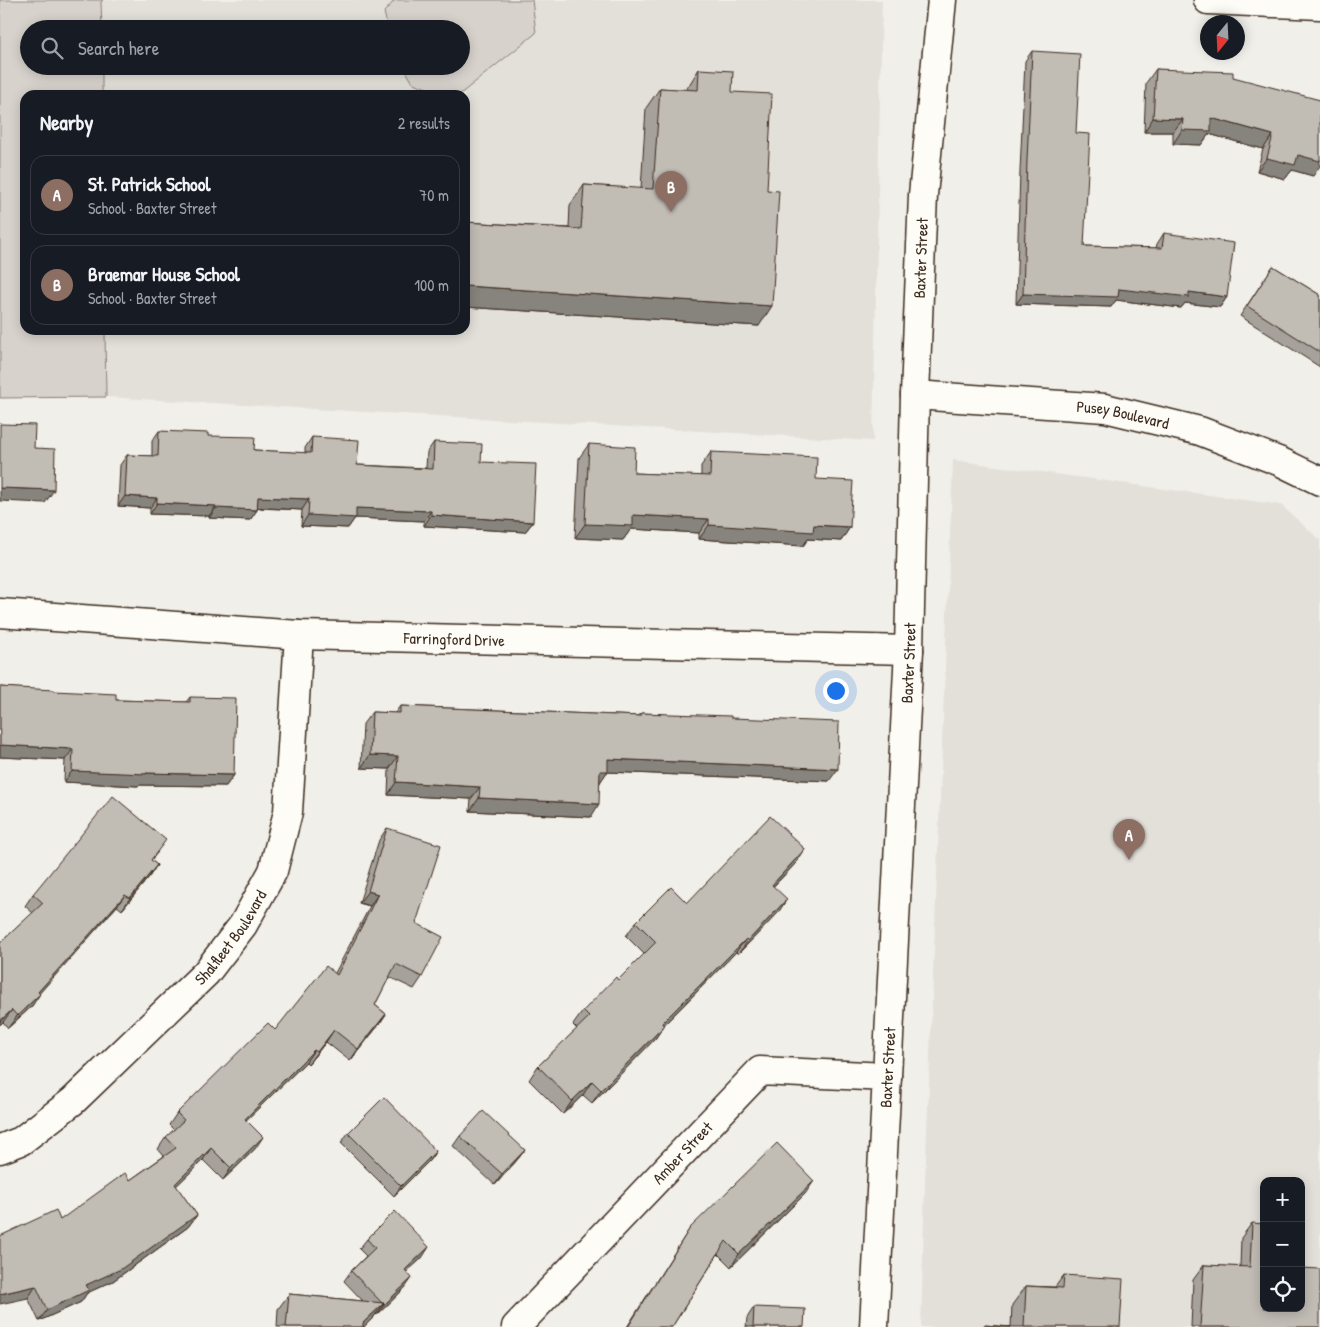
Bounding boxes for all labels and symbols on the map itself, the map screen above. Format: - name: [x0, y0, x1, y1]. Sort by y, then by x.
- north arrow: [1200, 15, 1245, 60]
- pin: B: [655, 171, 687, 212]
- street label: Baxter Street: [908, 217, 933, 299]
- street label: Pusey Boulevard: [1076, 395, 1171, 434]
- street label: Baxter Street: [895, 622, 921, 704]
- street label: Farringford Drive: [402, 627, 506, 651]
- your location: [823, 678, 849, 704]
- pin: A: [1113, 819, 1145, 860]
- street label: Shalfleet Boulevard: [189, 886, 271, 990]
- street label: Baxter Street: [874, 1026, 901, 1108]
- street label: Amber Street: [647, 1116, 718, 1189]

